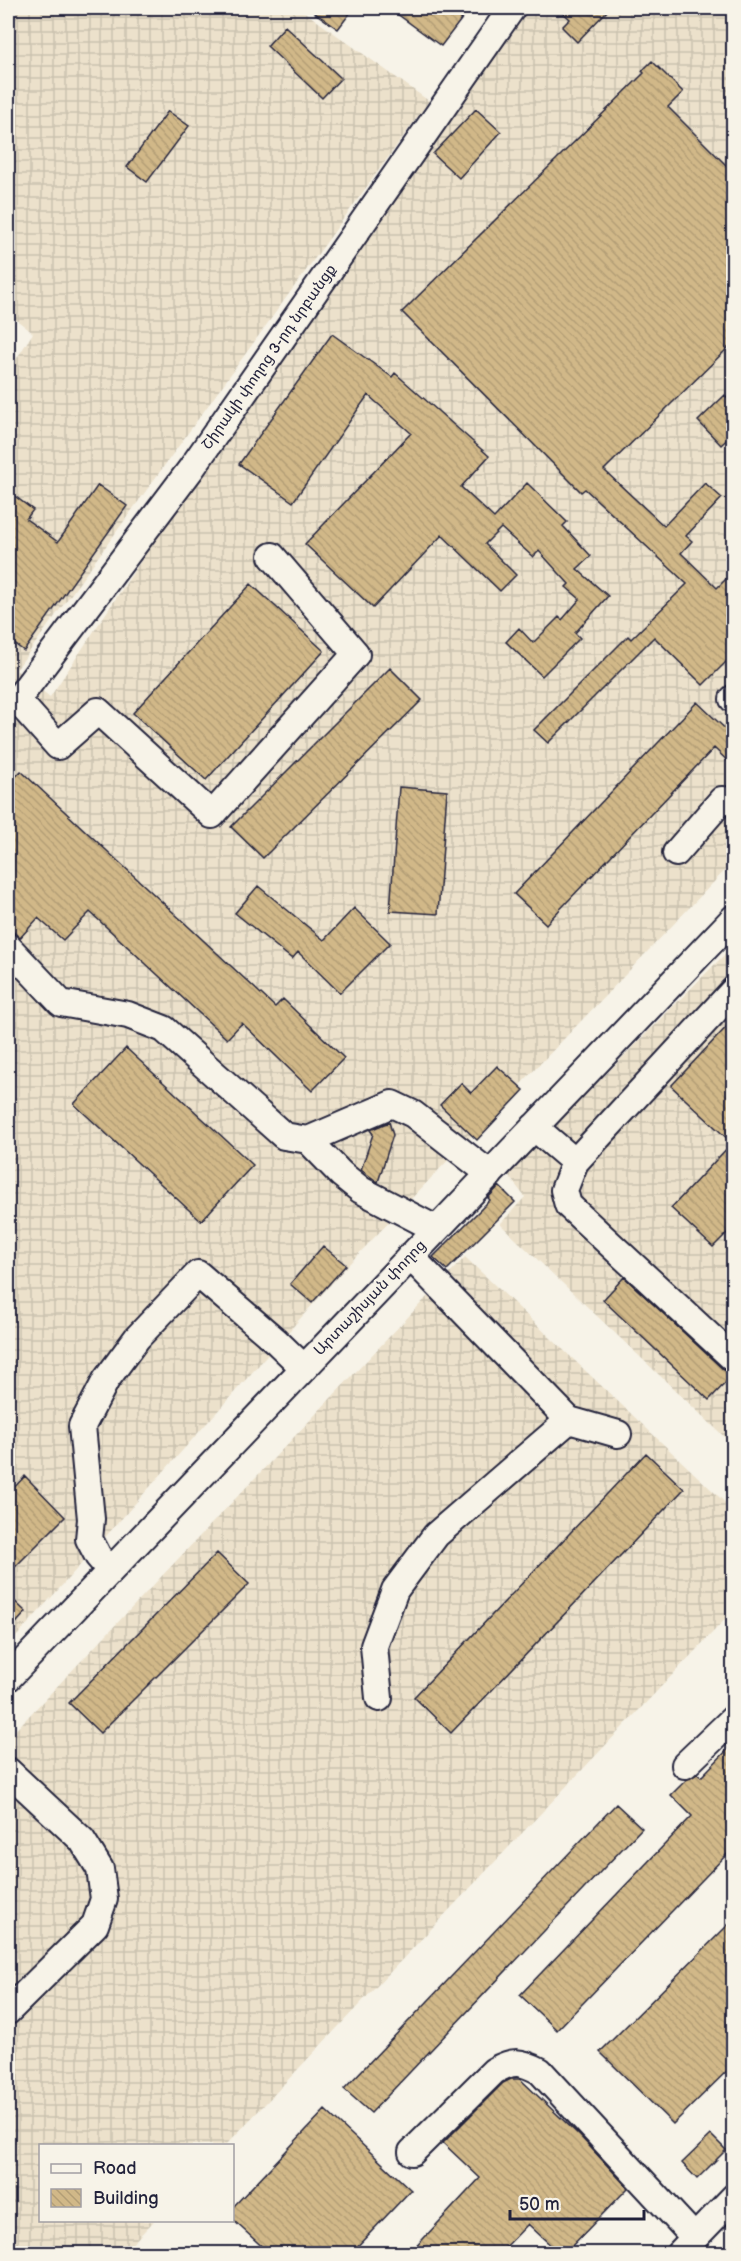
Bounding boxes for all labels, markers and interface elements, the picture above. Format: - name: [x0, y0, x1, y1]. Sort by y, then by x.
- street label: Շիրակի փողոց 3-րդ նրբանցք: [198, 261, 340, 453]
- street label: Արտաշիսյան փողոց: [310, 1236, 430, 1360]
- legend: [39, 2144, 234, 2222]
- text: Road: [93, 2158, 137, 2179]
- scale bar: [510, 2183, 644, 2221]
- text: Building: [93, 2188, 159, 2209]
- text: 50 m: [519, 2194, 560, 2215]

